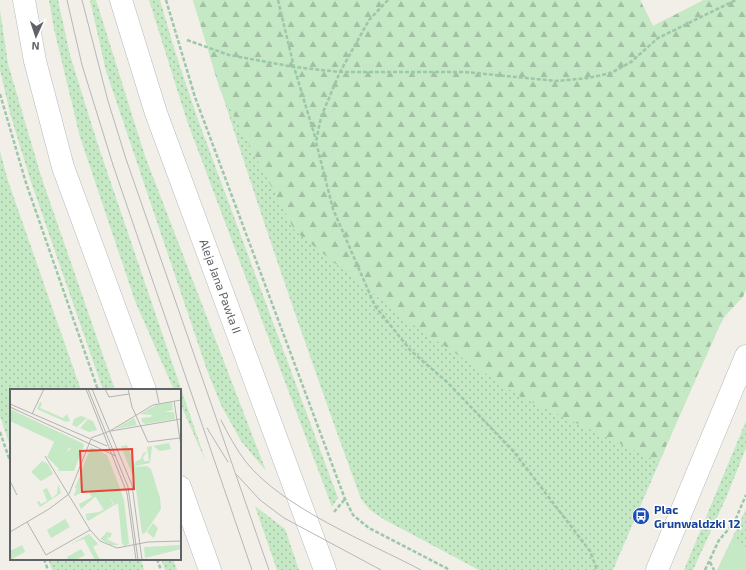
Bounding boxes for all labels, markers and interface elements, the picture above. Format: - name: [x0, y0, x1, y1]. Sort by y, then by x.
- north arrow: [16, 16, 56, 56]
- text: N: [31, 40, 40, 53]
- street label: Aleja Jana Pawła II: [196, 237, 245, 335]
- inset map: [10, 389, 181, 560]
- place label: Plac Grunwaldzki 12: [654, 502, 740, 530]
- bus stop icon: Plac Grunwaldzki 12: [631, 506, 651, 526]

